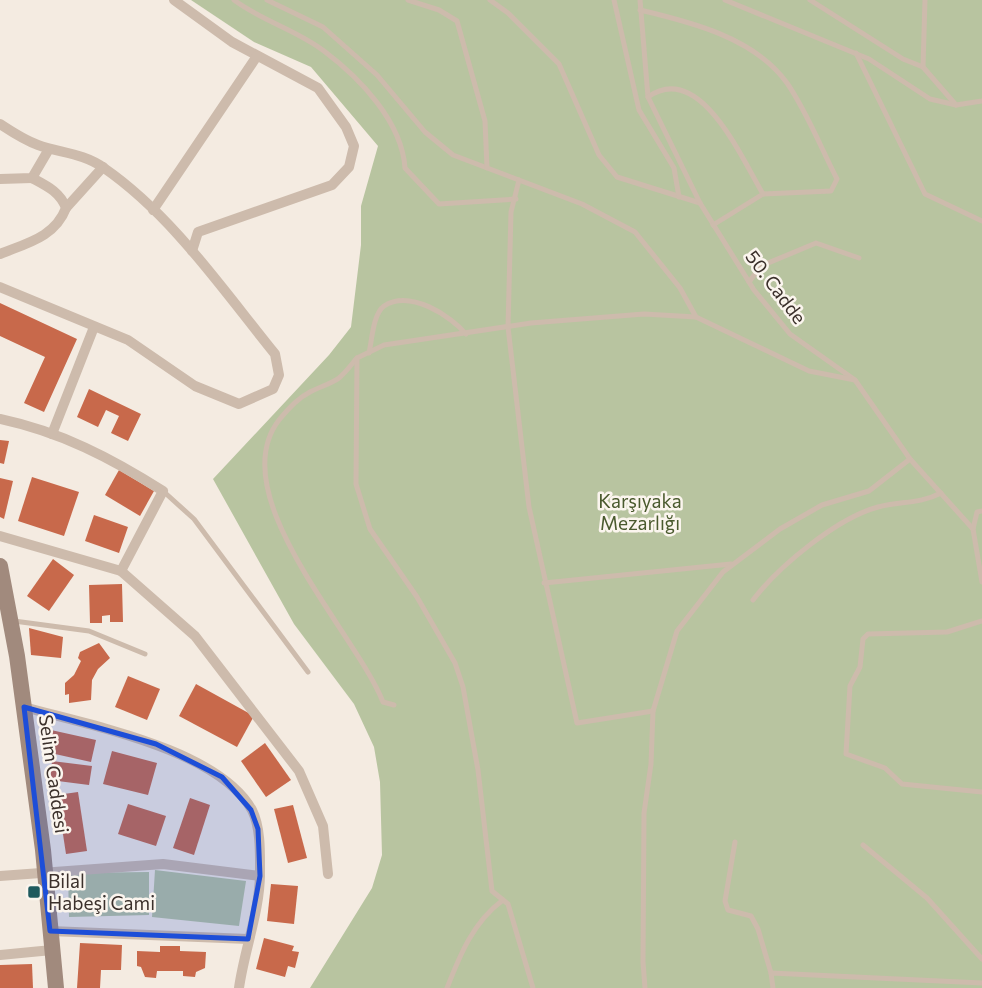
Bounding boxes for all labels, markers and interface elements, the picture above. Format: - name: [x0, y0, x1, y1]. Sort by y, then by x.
- street label: 50. Cadde: [741, 245, 811, 328]
- park label: Karşıyaka Mezarlığı: [598, 489, 682, 534]
- street label: Selim Caddesi: [35, 713, 74, 835]
- place label: Bilal Habeşi Cami: [48, 869, 155, 914]
- marker: Bilal Habeşi Cami: [26, 884, 42, 900]

